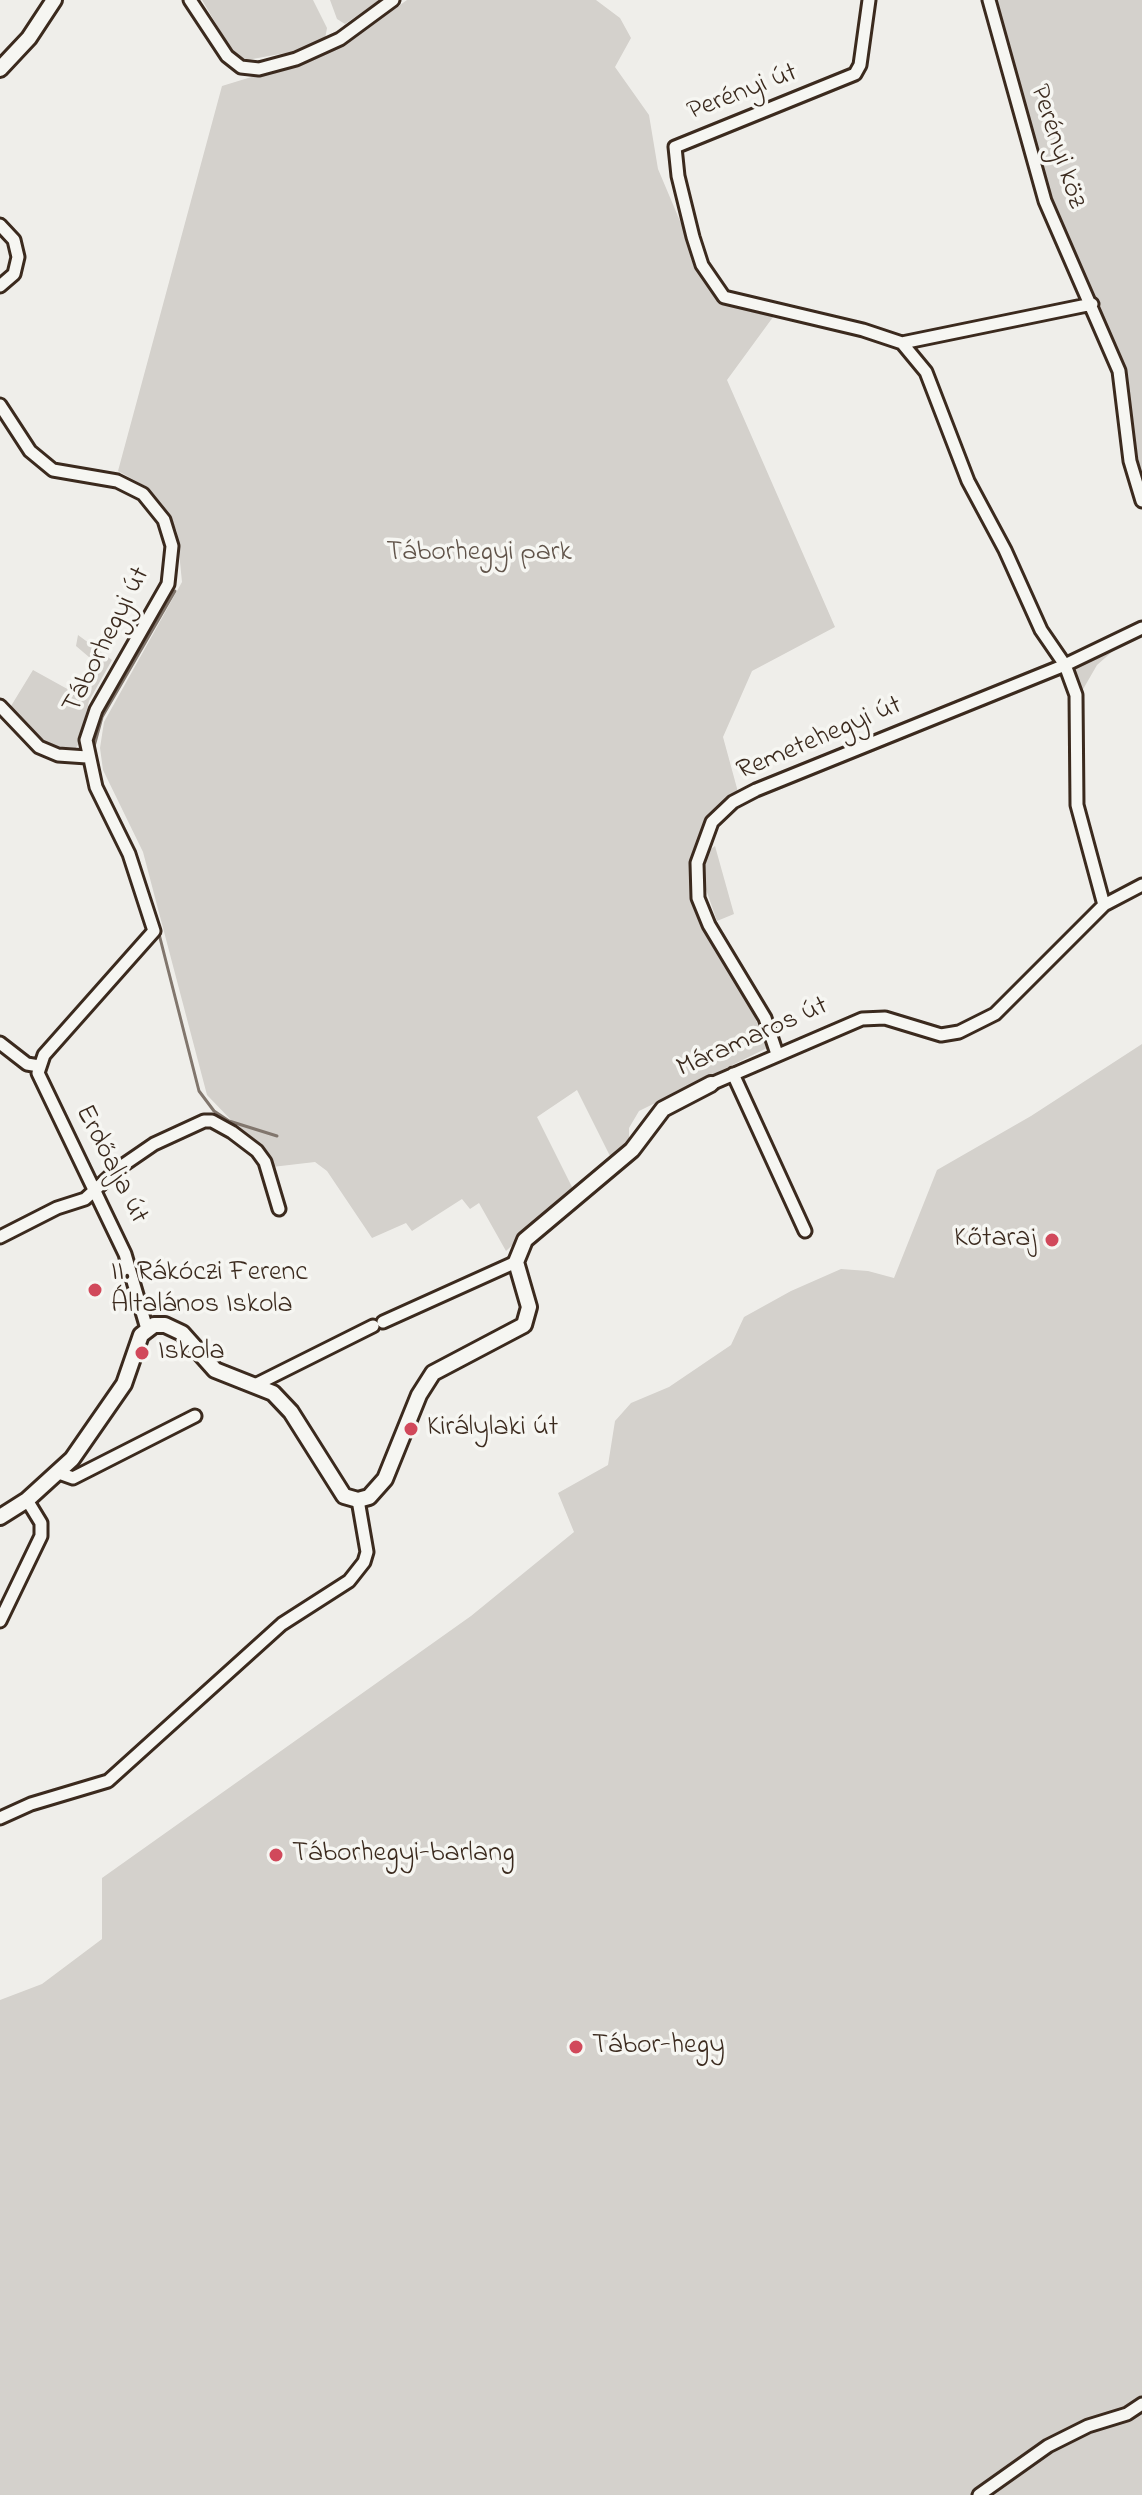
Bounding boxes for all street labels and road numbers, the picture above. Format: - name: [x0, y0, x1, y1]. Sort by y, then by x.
- street label: Perényi út: [683, 58, 803, 130]
- street label: Perényi köz: [1020, 81, 1092, 213]
- street label: Táborhegyi út: [57, 562, 159, 720]
- street label: Remetehegyi út: [733, 690, 907, 790]
- street label: Máramaros út: [672, 991, 834, 1087]
- street label: Erdőalja út: [66, 1100, 154, 1230]

